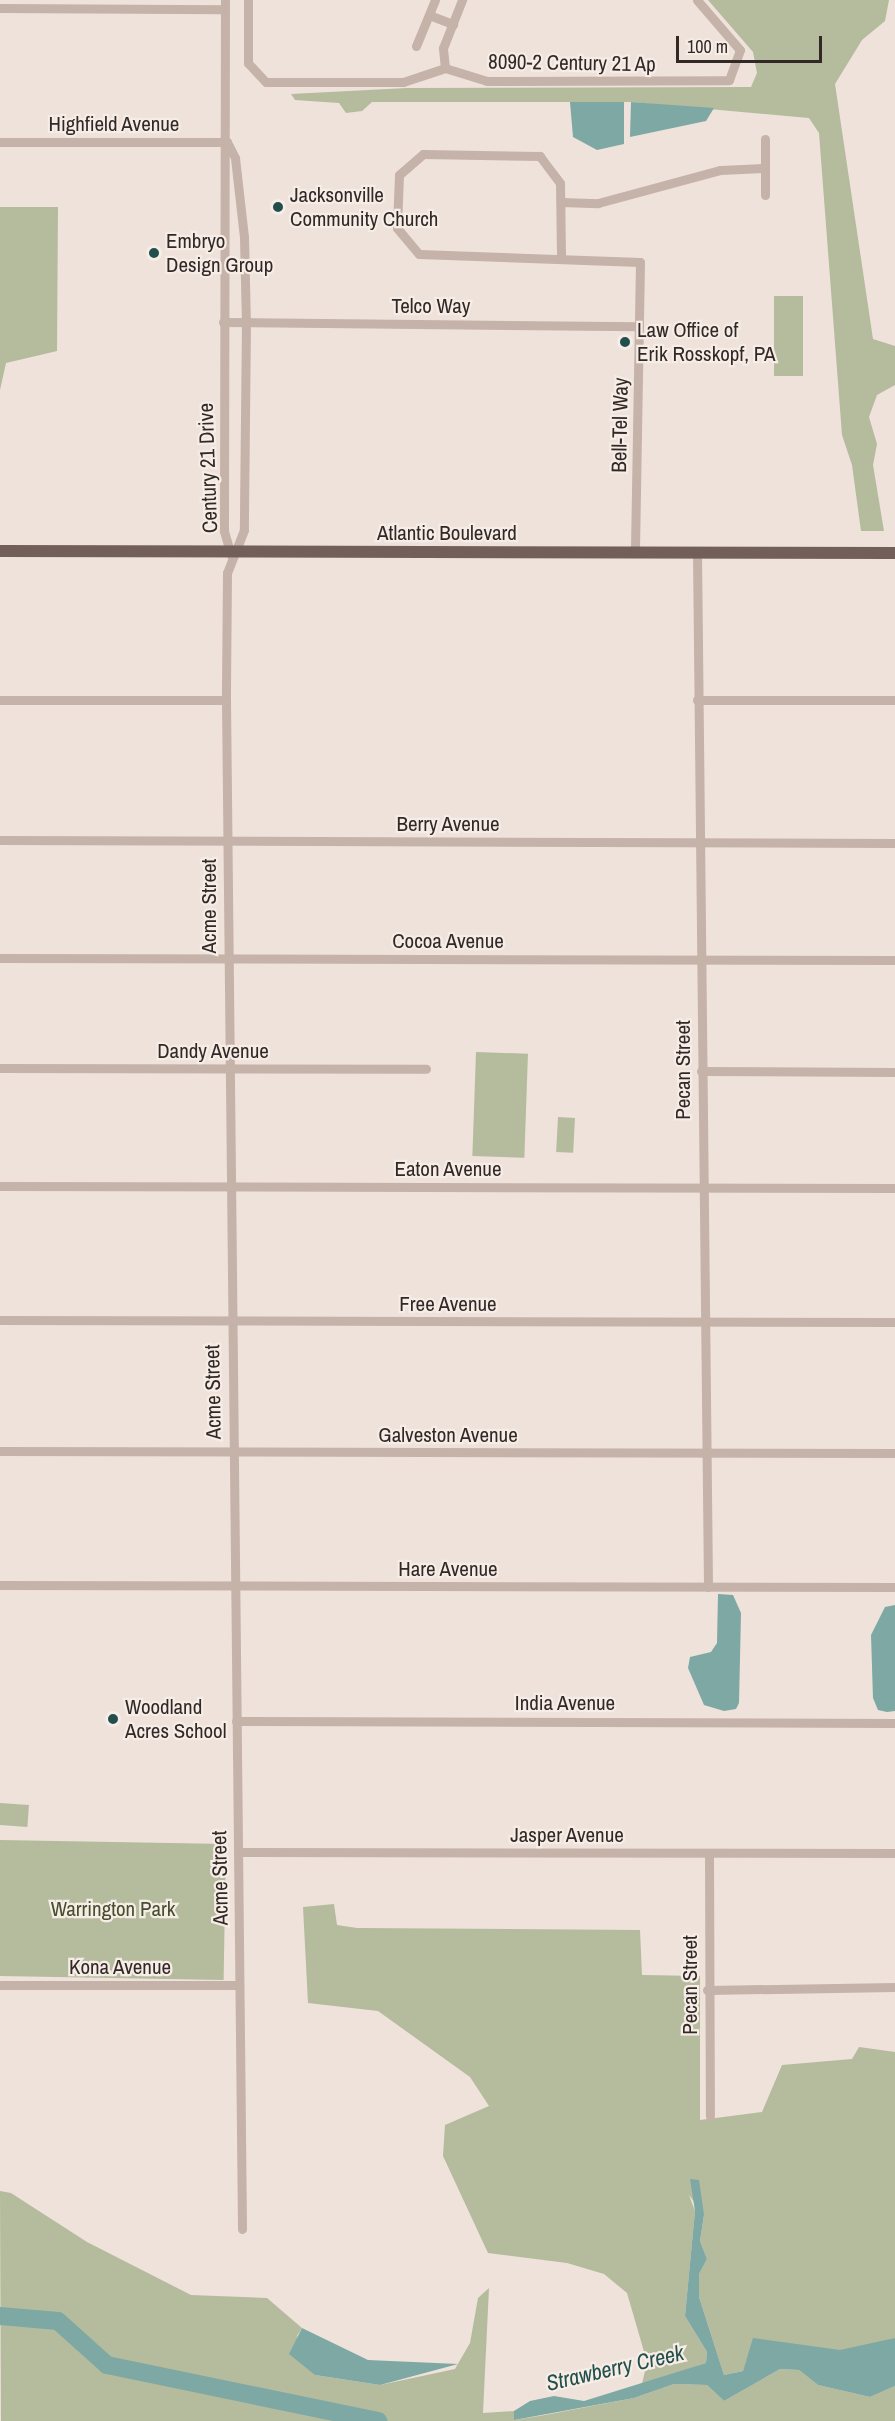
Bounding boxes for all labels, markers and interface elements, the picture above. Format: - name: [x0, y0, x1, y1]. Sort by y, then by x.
- scale bar: [679, 24, 824, 62]
- text: 100 m: [687, 34, 728, 59]
- street label: 8090-2 Century 21 Ap: [488, 49, 656, 77]
- street label: Highfield Avenue: [48, 111, 180, 137]
- place label: Jacksonville Community Church: [290, 182, 438, 232]
- marker: Jacksonville Community Church: [271, 200, 285, 214]
- place label: Embryo Design Group: [166, 228, 273, 278]
- marker: Embryo Design Group: [147, 246, 161, 260]
- street label: Telco Way: [392, 293, 470, 319]
- place label: Law Office of Erik Rosskopf, PA: [637, 317, 775, 367]
- marker: Law Office of Erik Rosskopf, PA: [618, 335, 632, 349]
- street label: Bell-Tel Way: [607, 377, 633, 473]
- street label: Century 21 Drive: [193, 403, 223, 533]
- street label: Atlantic Boulevard: [377, 520, 517, 546]
- street label: Berry Avenue: [396, 811, 500, 837]
- street label: Acme Street: [196, 859, 222, 953]
- street label: Cocoa Avenue: [392, 928, 504, 954]
- street label: Pecan Street: [670, 1020, 696, 1120]
- street label: Dandy Avenue: [157, 1038, 269, 1064]
- street label: Eaton Avenue: [394, 1156, 502, 1182]
- street label: Free Avenue: [399, 1291, 497, 1317]
- street label: Acme Street: [200, 1344, 226, 1440]
- street label: Galveston Avenue: [378, 1422, 518, 1448]
- street label: Hare Avenue: [398, 1556, 498, 1582]
- street label: India Avenue: [514, 1690, 616, 1716]
- place label: Woodland Acres School: [125, 1694, 226, 1744]
- marker: Woodland Acres School: [106, 1712, 120, 1726]
- street label: Jasper Avenue: [510, 1822, 624, 1848]
- street label: Acme Street: [207, 1830, 233, 1926]
- park label: Warrington Park: [51, 1896, 175, 1922]
- street label: Pecan Street: [677, 1935, 703, 2035]
- street label: Kona Avenue: [68, 1954, 172, 1980]
- water label: Strawberry Creek: [544, 2339, 686, 2397]

